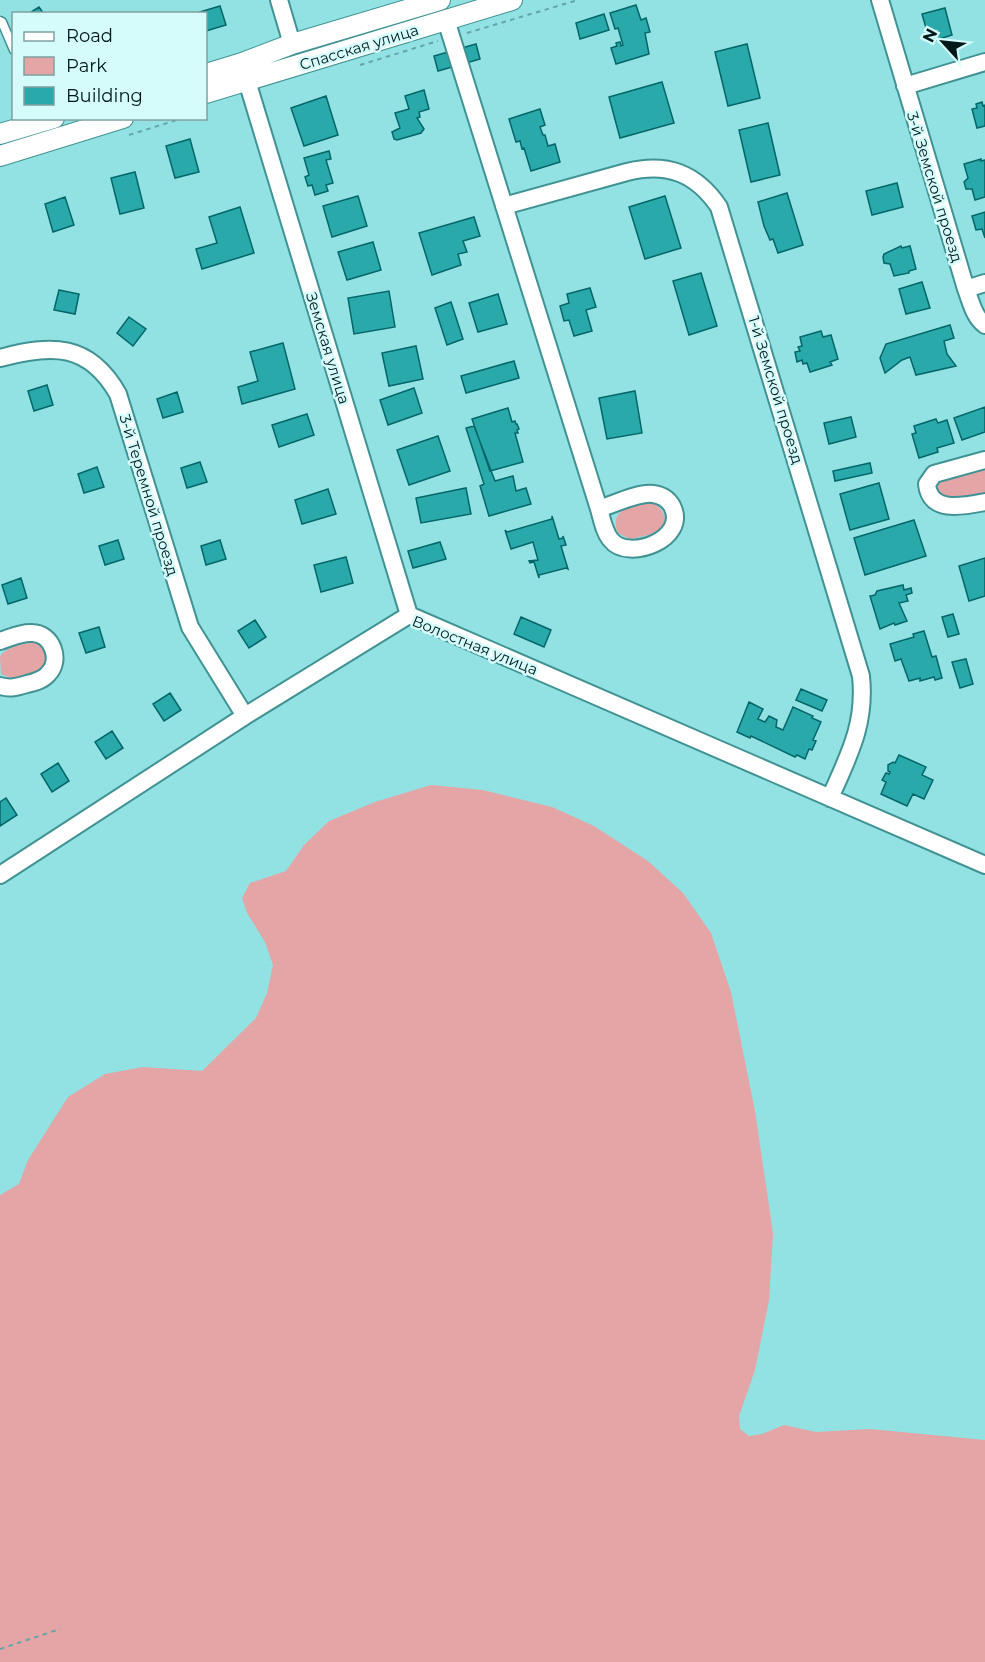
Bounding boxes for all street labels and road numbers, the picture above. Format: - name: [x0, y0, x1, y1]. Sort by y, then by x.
- street label: Спасская улица: [297, 20, 421, 74]
- street label: 3-й Земской проезд: [903, 109, 967, 265]
- street label: Земская улица: [302, 290, 354, 406]
- street label: 1-й Земской проезд: [744, 314, 808, 466]
- street label: 3-й Теремной проезд: [115, 412, 183, 578]
- street label: Волостная улица: [409, 611, 541, 679]

